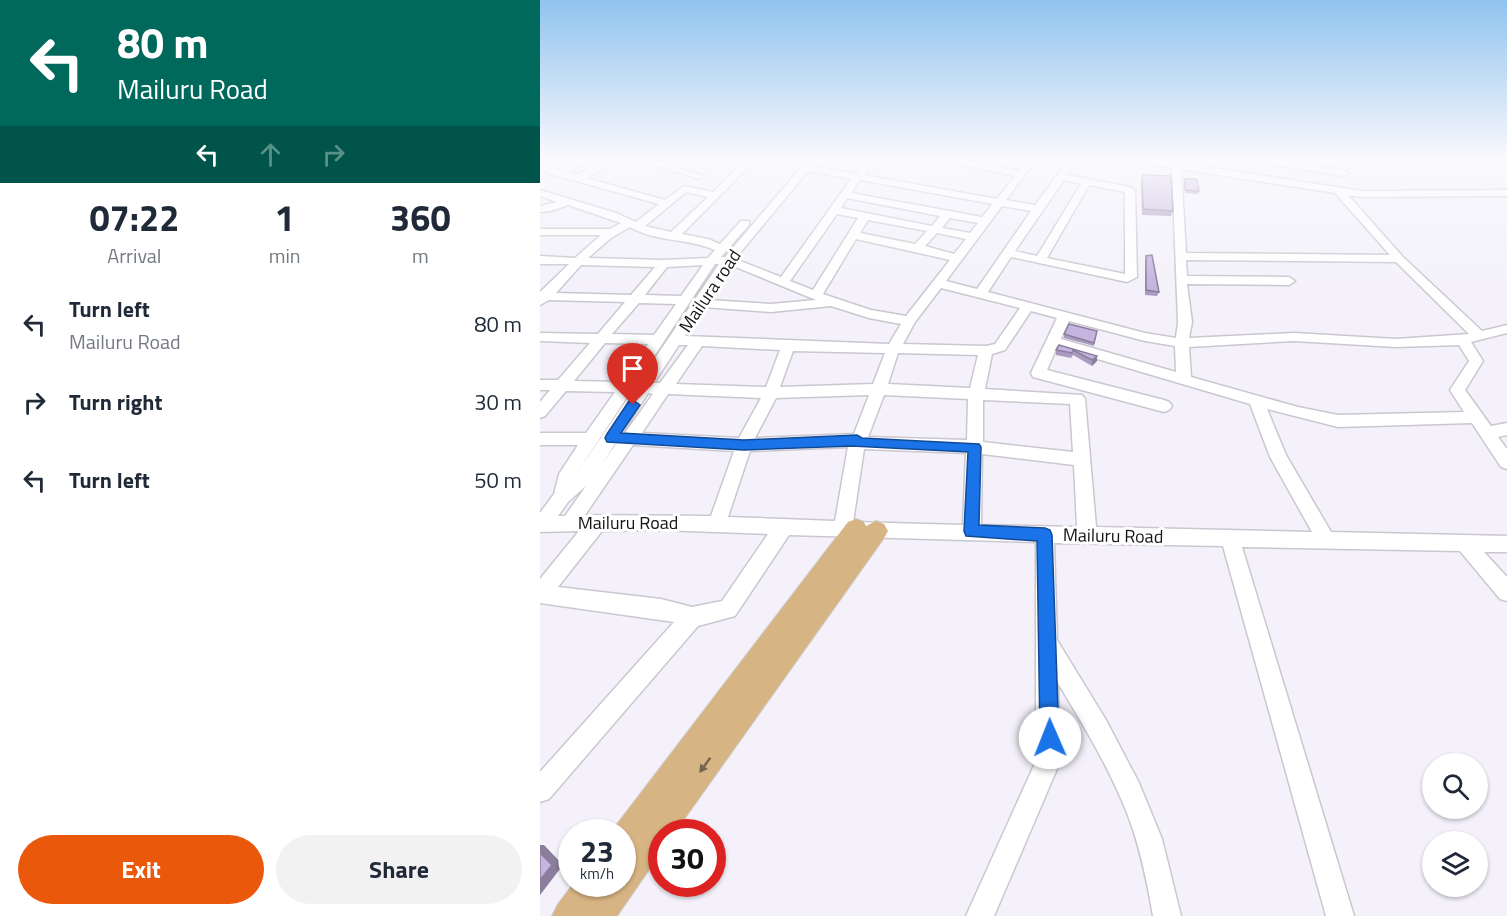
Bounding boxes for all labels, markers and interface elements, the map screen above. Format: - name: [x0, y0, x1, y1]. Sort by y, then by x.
- text: 80 m: [117, 10, 209, 74]
- icon: left: [18, 24, 96, 102]
- text: Mailuru Road: [117, 68, 268, 109]
- icon: left: [191, 138, 224, 171]
- icon: ahead: [254, 138, 287, 171]
- icon: right: [317, 138, 350, 171]
- text: 07:22: [89, 190, 179, 245]
- text: 1: [275, 190, 295, 245]
- text: 360: [390, 190, 451, 245]
- text: Arrival: [107, 240, 162, 271]
- text: min: [269, 240, 301, 271]
- text: m: [412, 240, 429, 271]
- street label: Mailura road: [672, 244, 747, 338]
- text: Turn left: [69, 292, 150, 326]
- text: 80 m: [474, 307, 522, 341]
- icon: left: [18, 308, 51, 341]
- text: Mailuru Road: [69, 326, 181, 357]
- pin: [607, 343, 658, 405]
- icon: arrive: [616, 352, 649, 385]
- text: Turn right: [69, 385, 163, 419]
- text: 30 m: [474, 385, 522, 419]
- icon: right: [18, 386, 51, 419]
- text: Turn left: [69, 463, 150, 497]
- text: 50 m: [474, 463, 522, 497]
- icon: left: [18, 464, 51, 497]
- street label: Mailuru Road: [578, 509, 678, 536]
- street label: Mailuru Road: [1063, 521, 1163, 550]
- position arrow: [1018, 706, 1082, 770]
- map controls: [1422, 753, 1488, 897]
- button: search: [1422, 753, 1488, 819]
- one-way arrow: [700, 757, 712, 772]
- speed limit sign: 30: [648, 819, 726, 897]
- text: 23: [580, 828, 614, 874]
- button: layers: [1422, 831, 1488, 897]
- button: Exit: [18, 835, 264, 904]
- button: Share: [276, 835, 522, 904]
- text: km/h: [580, 862, 614, 885]

